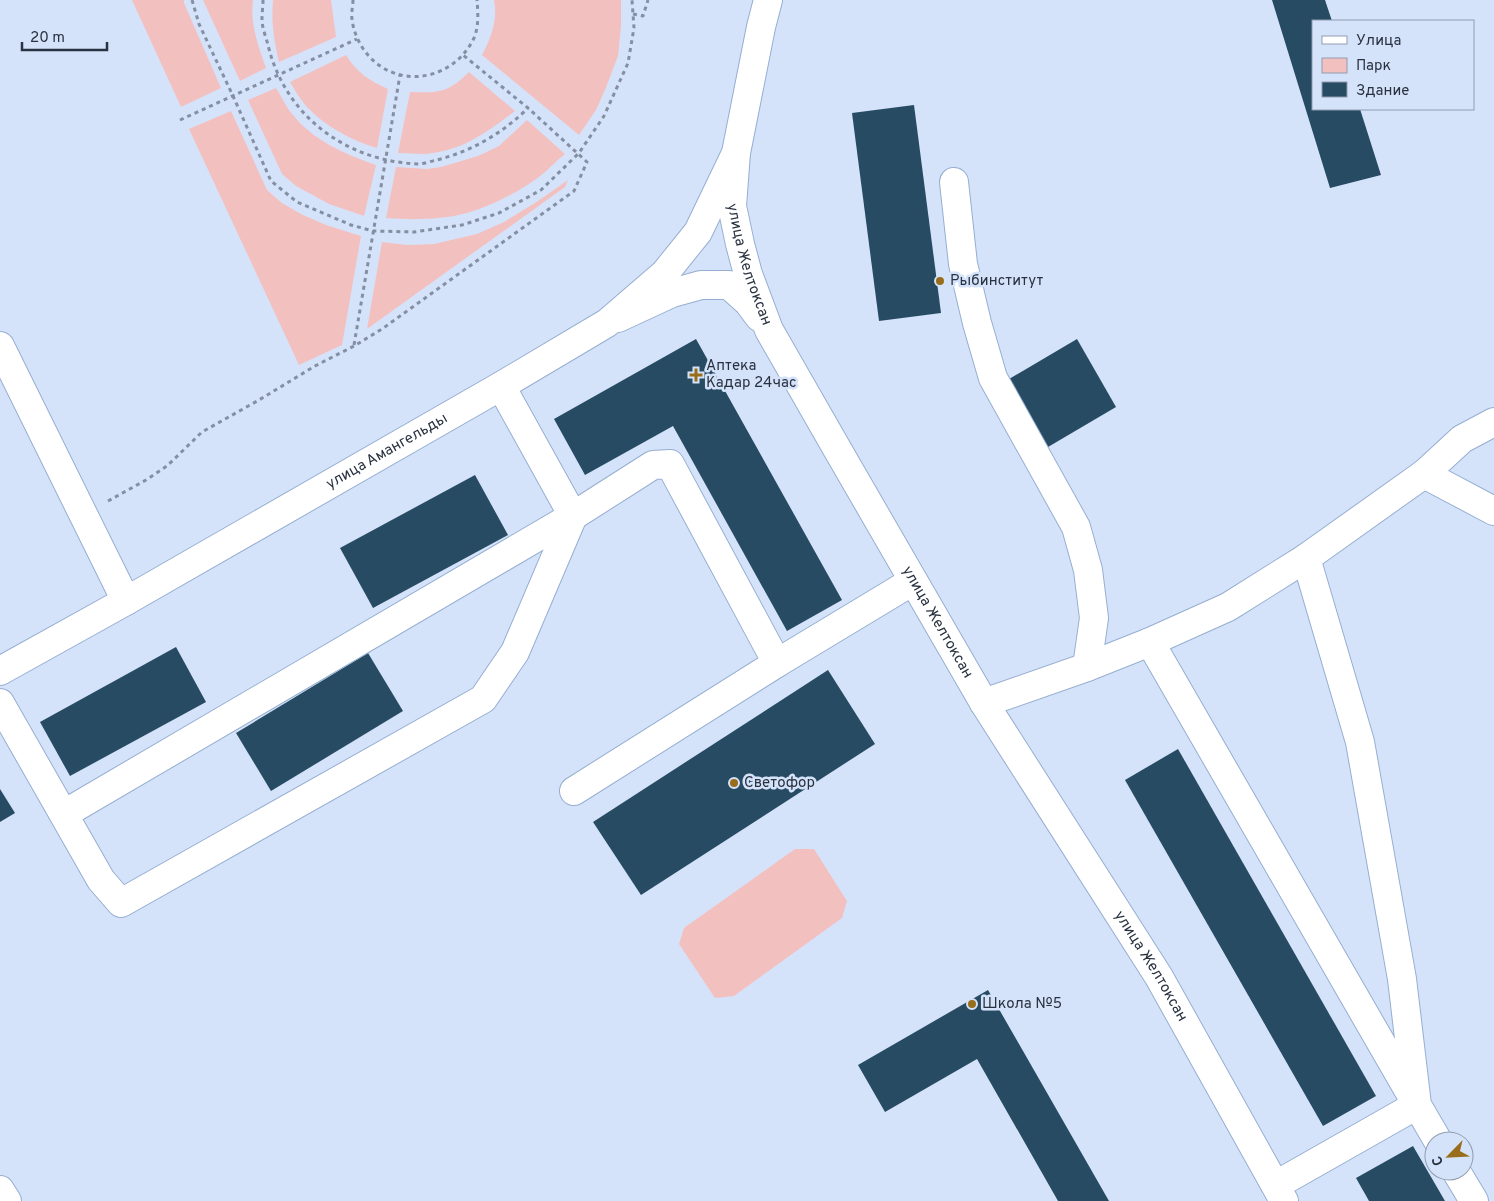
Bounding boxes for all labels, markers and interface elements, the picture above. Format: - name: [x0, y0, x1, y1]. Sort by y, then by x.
- scale bar: [22, 20, 108, 52]
- legend: [1312, 20, 1474, 110]
- text: 20 m: [30, 29, 65, 48]
- text: Улица: [1356, 32, 1401, 51]
- text: Парк: [1356, 57, 1391, 76]
- text: Здание: [1356, 82, 1409, 101]
- street label: улица Желтоксан: [722, 202, 776, 328]
- place label: Рыбинститут: [950, 272, 1043, 291]
- marker: Рыбинститут: [934, 275, 946, 287]
- place label: Аптека Кадар 24час: [706, 357, 797, 393]
- marker: Аптека Кадар 24час: [690, 369, 702, 381]
- street label: улица Амангельды: [323, 409, 451, 494]
- street label: улица Желтоксан: [897, 563, 977, 682]
- place label: Светофор: [744, 774, 815, 793]
- marker: Светофор: [728, 777, 740, 789]
- street label: улица Желтоксан: [1110, 907, 1192, 1025]
- place label: Школа №5: [982, 995, 1062, 1014]
- marker: Школа №5: [966, 998, 978, 1010]
- north arrow: [1424, 1131, 1474, 1181]
- text: С: [1429, 1153, 1448, 1168]

